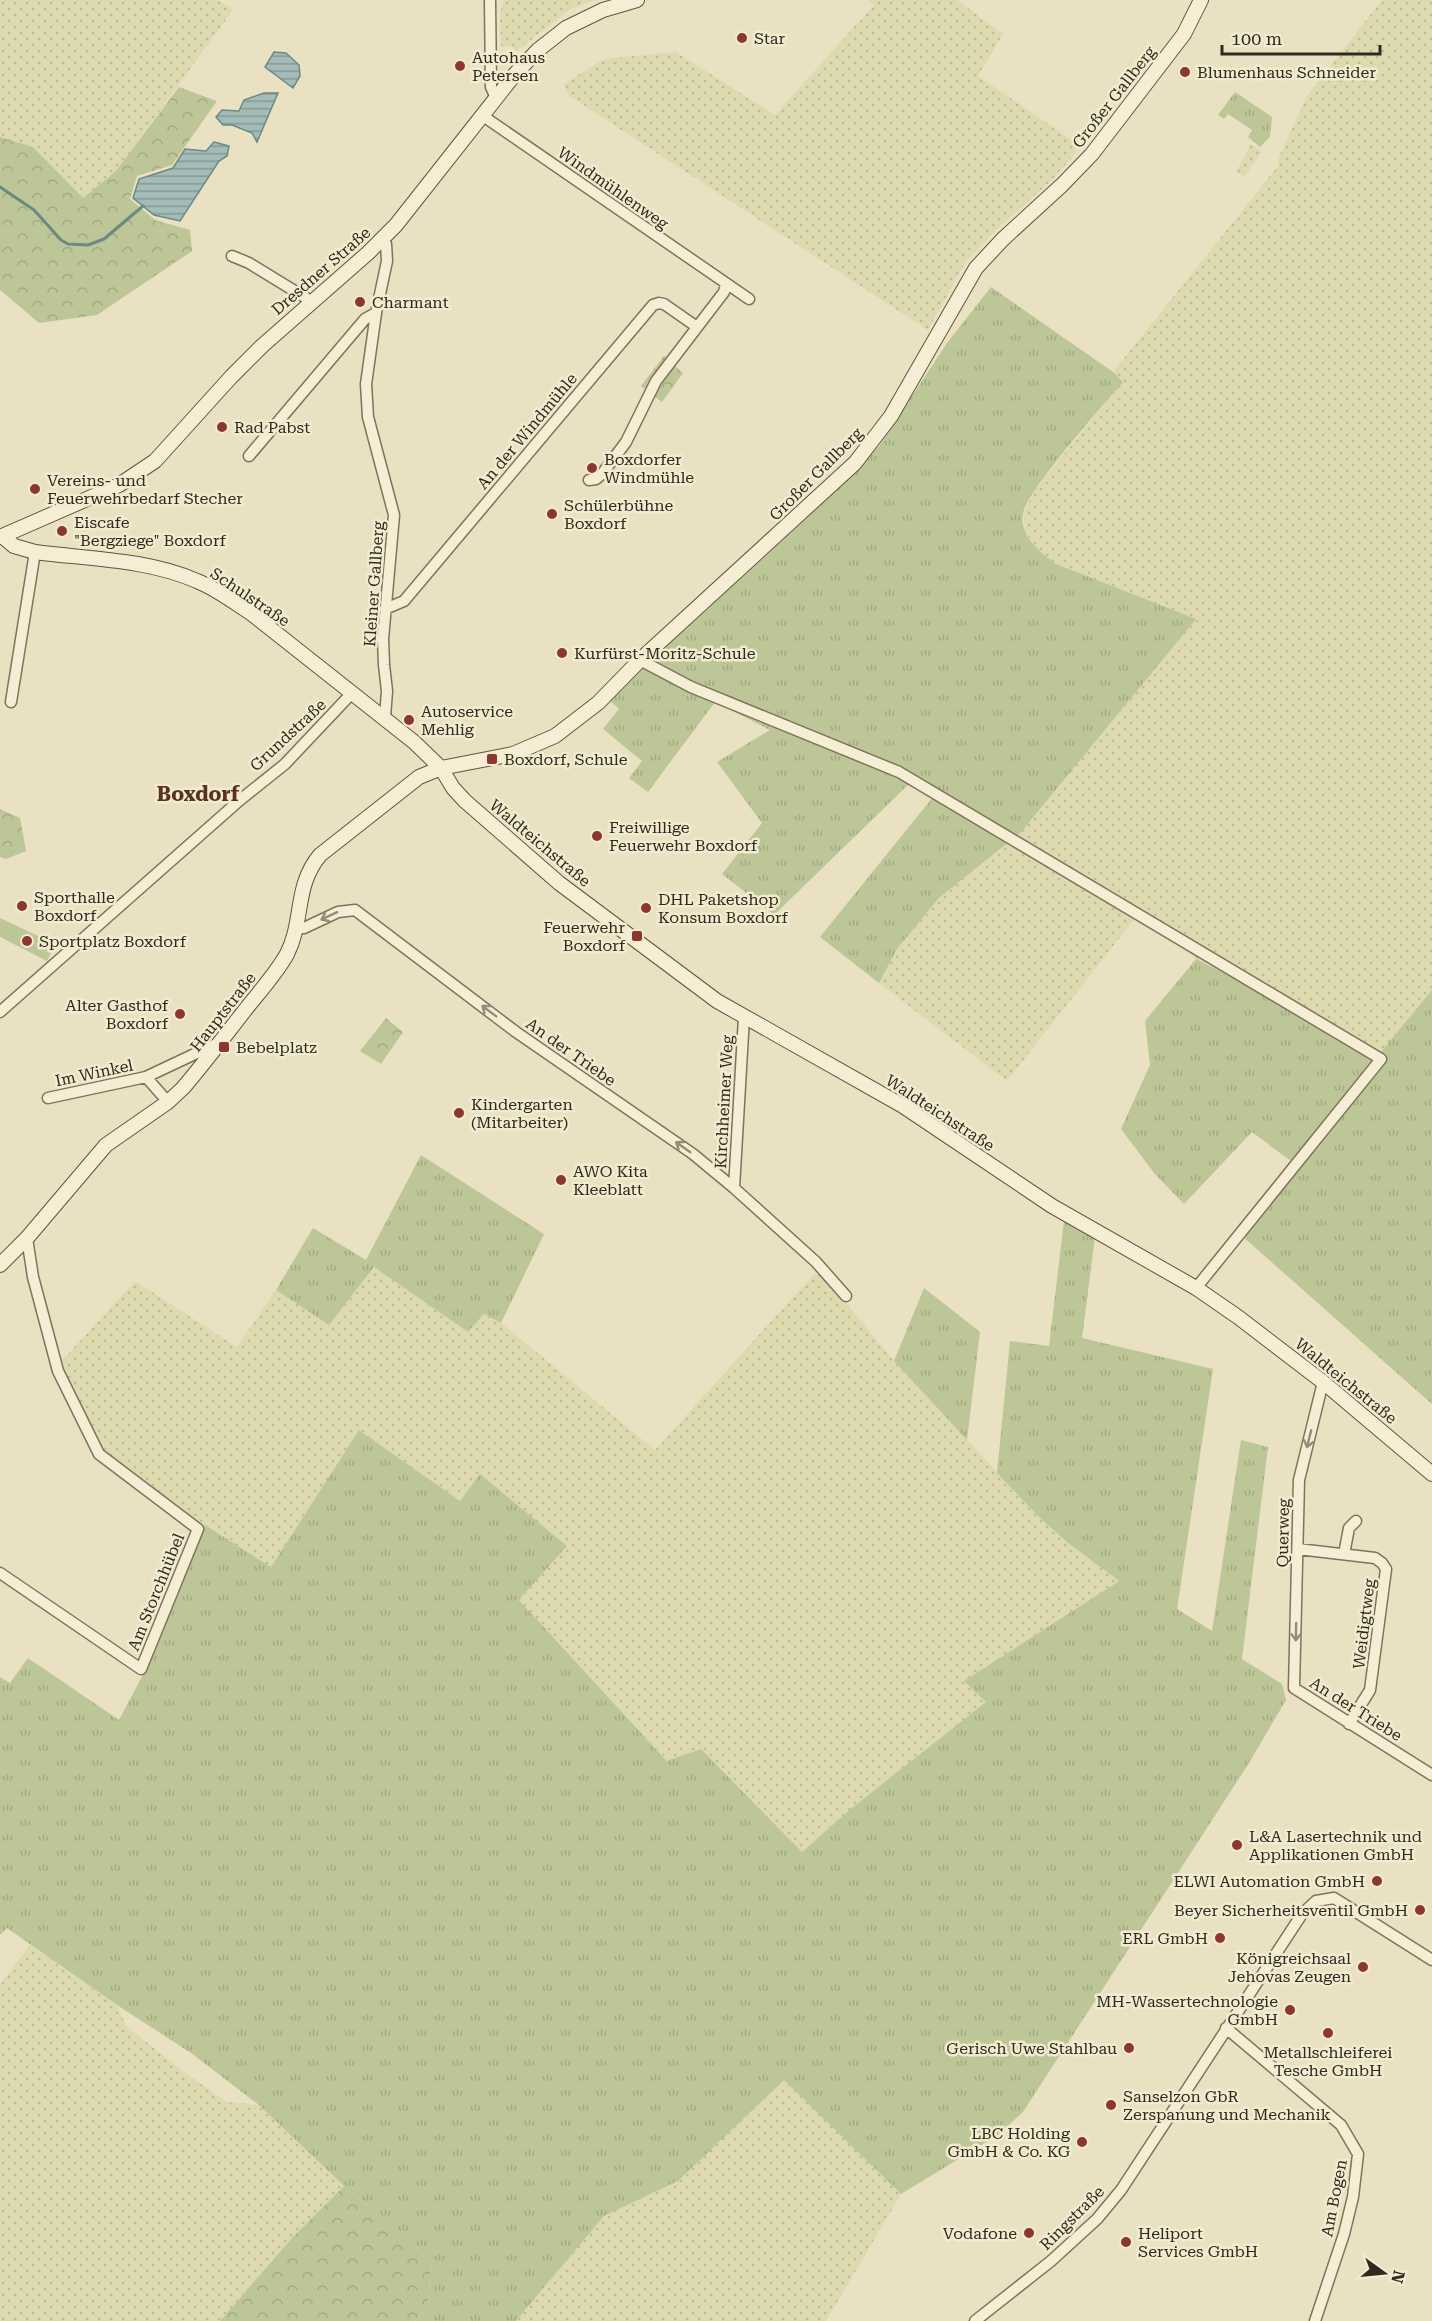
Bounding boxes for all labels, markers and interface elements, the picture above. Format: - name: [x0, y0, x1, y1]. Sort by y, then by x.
- scale bar: [1222, 18, 1380, 56]
- text: 100 m: [1231, 28, 1282, 49]
- place label: Star: [754, 29, 785, 48]
- marker: Star: [735, 31, 749, 45]
- street label: Großer Gallberg: [1068, 42, 1160, 152]
- place label: Autohaus Petersen: [472, 48, 546, 85]
- marker: Autohaus Petersen: [453, 59, 467, 73]
- place label: Blumenhaus Schneider: [1197, 63, 1376, 82]
- marker: Blumenhaus Schneider: [1178, 65, 1192, 79]
- street label: Windmühlenweg: [554, 143, 673, 234]
- street label: Dresdner Straße: [268, 223, 374, 319]
- place label: Charmant: [372, 293, 449, 312]
- marker: Charmant: [353, 295, 367, 309]
- street label: An der Windmühle: [473, 369, 581, 493]
- place label: Rad Pabst: [234, 418, 310, 437]
- marker: Rad Pabst: [215, 420, 229, 434]
- street label: Großer Gallberg: [765, 423, 867, 525]
- place label: Boxdorfer Windmühle: [604, 450, 694, 487]
- marker: Boxdorfer Windmühle: [585, 461, 599, 475]
- place label: Vereins- und Feuerwehrbedarf Stecher: [47, 471, 243, 508]
- marker: Vereins- und Feuerwehrbedarf Stecher: [28, 482, 42, 496]
- place label: Schülerbühne Boxdorf: [564, 496, 674, 533]
- marker: Schülerbühne Boxdorf: [545, 507, 559, 521]
- place label: Eiscafe "Bergziege" Boxdorf: [74, 513, 226, 550]
- street label: Kleiner Gallberg: [360, 520, 388, 648]
- marker: Eiscafe "Bergziege" Boxdorf: [55, 524, 69, 538]
- street label: Schulstraße: [207, 563, 293, 631]
- place label: Kurfürst-Moritz-Schule: [574, 644, 756, 663]
- marker: Kurfürst-Moritz-Schule: [555, 646, 569, 660]
- street label: Grundstraße: [246, 695, 330, 775]
- place label: Autoservice Mehlig: [421, 702, 513, 739]
- marker: Autoservice Mehlig: [402, 713, 416, 727]
- place label: Boxdorf, Schule: [504, 750, 628, 769]
- marker: Boxdorf, Schule: [485, 752, 499, 766]
- district label: Boxdorf: [157, 782, 240, 806]
- street label: Waldteichstraße: [486, 795, 594, 891]
- place label: Freiwillige Feuerwehr Boxdorf: [609, 818, 758, 855]
- marker: Freiwillige Feuerwehr Boxdorf: [590, 829, 604, 843]
- place label: Sporthalle Boxdorf: [34, 888, 115, 925]
- place label: DHL Paketshop Konsum Boxdorf: [658, 890, 789, 927]
- marker: Sporthalle Boxdorf: [15, 899, 29, 913]
- marker: DHL Paketshop Konsum Boxdorf: [639, 901, 653, 915]
- one-way arrow: [320, 911, 338, 923]
- place label: Feuerwehr Boxdorf: [543, 918, 626, 955]
- marker: Feuerwehr Boxdorf: [630, 929, 644, 943]
- place label: Sportplatz Boxdorf: [39, 932, 187, 951]
- marker: Sportplatz Boxdorf: [20, 934, 34, 948]
- street label: Hauptstraße: [186, 968, 260, 1056]
- place label: Alter Gasthof Boxdorf: [65, 996, 169, 1033]
- one-way arrow: [481, 1005, 497, 1018]
- marker: Alter Gasthof Boxdorf: [173, 1007, 187, 1021]
- street label: An der Triebe: [522, 1014, 620, 1090]
- street label: Kirchheimer Weg: [711, 1034, 737, 1169]
- place label: Bebelplatz: [236, 1038, 317, 1057]
- marker: Bebelplatz: [217, 1040, 231, 1054]
- street label: Im Winkel: [53, 1055, 135, 1091]
- street label: Waldteichstraße: [882, 1071, 998, 1155]
- place label: Kindergarten (Mitarbeiter): [471, 1095, 573, 1132]
- marker: Kindergarten (Mitarbeiter): [452, 1106, 466, 1120]
- one-way arrow: [675, 1141, 692, 1153]
- place label: AWO Kita Kleeblatt: [573, 1162, 648, 1199]
- marker: AWO Kita Kleeblatt: [554, 1173, 568, 1187]
- street label: Waldteichstraße: [1291, 1334, 1401, 1428]
- one-way arrow: [1302, 1429, 1314, 1448]
- street label: Querweg: [1273, 1497, 1293, 1568]
- street label: Am Storchhübel: [124, 1531, 188, 1653]
- street label: Weidigtweg: [1349, 1577, 1379, 1670]
- one-way arrow: [1290, 1622, 1302, 1642]
- street label: An der Triebe: [1306, 1673, 1406, 1745]
- place label: L&A Lasertechnik und Applikationen GmbH: [1249, 1827, 1422, 1864]
- marker: L&A Lasertechnik und Applikationen GmbH: [1230, 1838, 1244, 1852]
- place label: ELWI Automation GmbH: [1174, 1872, 1365, 1891]
- marker: ELWI Automation GmbH: [1370, 1874, 1384, 1888]
- place label: Beyer Sicherheitsventil GmbH: [1174, 1901, 1408, 1920]
- marker: Beyer Sicherheitsventil GmbH: [1413, 1903, 1427, 1917]
- place label: ERL GmbH: [1122, 1929, 1208, 1948]
- marker: ERL GmbH: [1213, 1931, 1227, 1945]
- place label: Königreichsaal Jehovas Zeugen: [1228, 1949, 1351, 1986]
- marker: Königreichsaal Jehovas Zeugen: [1356, 1960, 1370, 1974]
- place label: MH-Wassertechnologie GmbH: [1096, 1992, 1278, 2029]
- marker: MH-Wassertechnologie GmbH: [1283, 2003, 1297, 2017]
- marker: Metallschleiferei Tesche GmbH: [1321, 2026, 1335, 2040]
- place label: Gerisch Uwe Stahlbau: [946, 2039, 1117, 2058]
- marker: Gerisch Uwe Stahlbau: [1122, 2041, 1136, 2055]
- place label: Metallschleiferei Tesche GmbH: [1264, 2043, 1392, 2080]
- place label: Sanselzon GbR Zerspanung und Mechanik: [1123, 2087, 1331, 2124]
- marker: Sanselzon GbR Zerspanung und Mechanik: [1104, 2098, 1118, 2112]
- place label: LBC Holding GmbH & Co. KG: [947, 2124, 1071, 2161]
- marker: LBC Holding GmbH & Co. KG: [1075, 2135, 1089, 2149]
- street label: Am Bogen: [1317, 2158, 1351, 2238]
- street label: Ringstraße: [1036, 2182, 1108, 2254]
- place label: Vodafone: [943, 2224, 1017, 2243]
- place label: Heliport Services GmbH: [1138, 2224, 1258, 2261]
- marker: Vodafone: [1022, 2226, 1036, 2240]
- marker: Heliport Services GmbH: [1119, 2235, 1133, 2249]
- north arrow: [1354, 2243, 1414, 2303]
- text: N: [1387, 2268, 1409, 2285]

